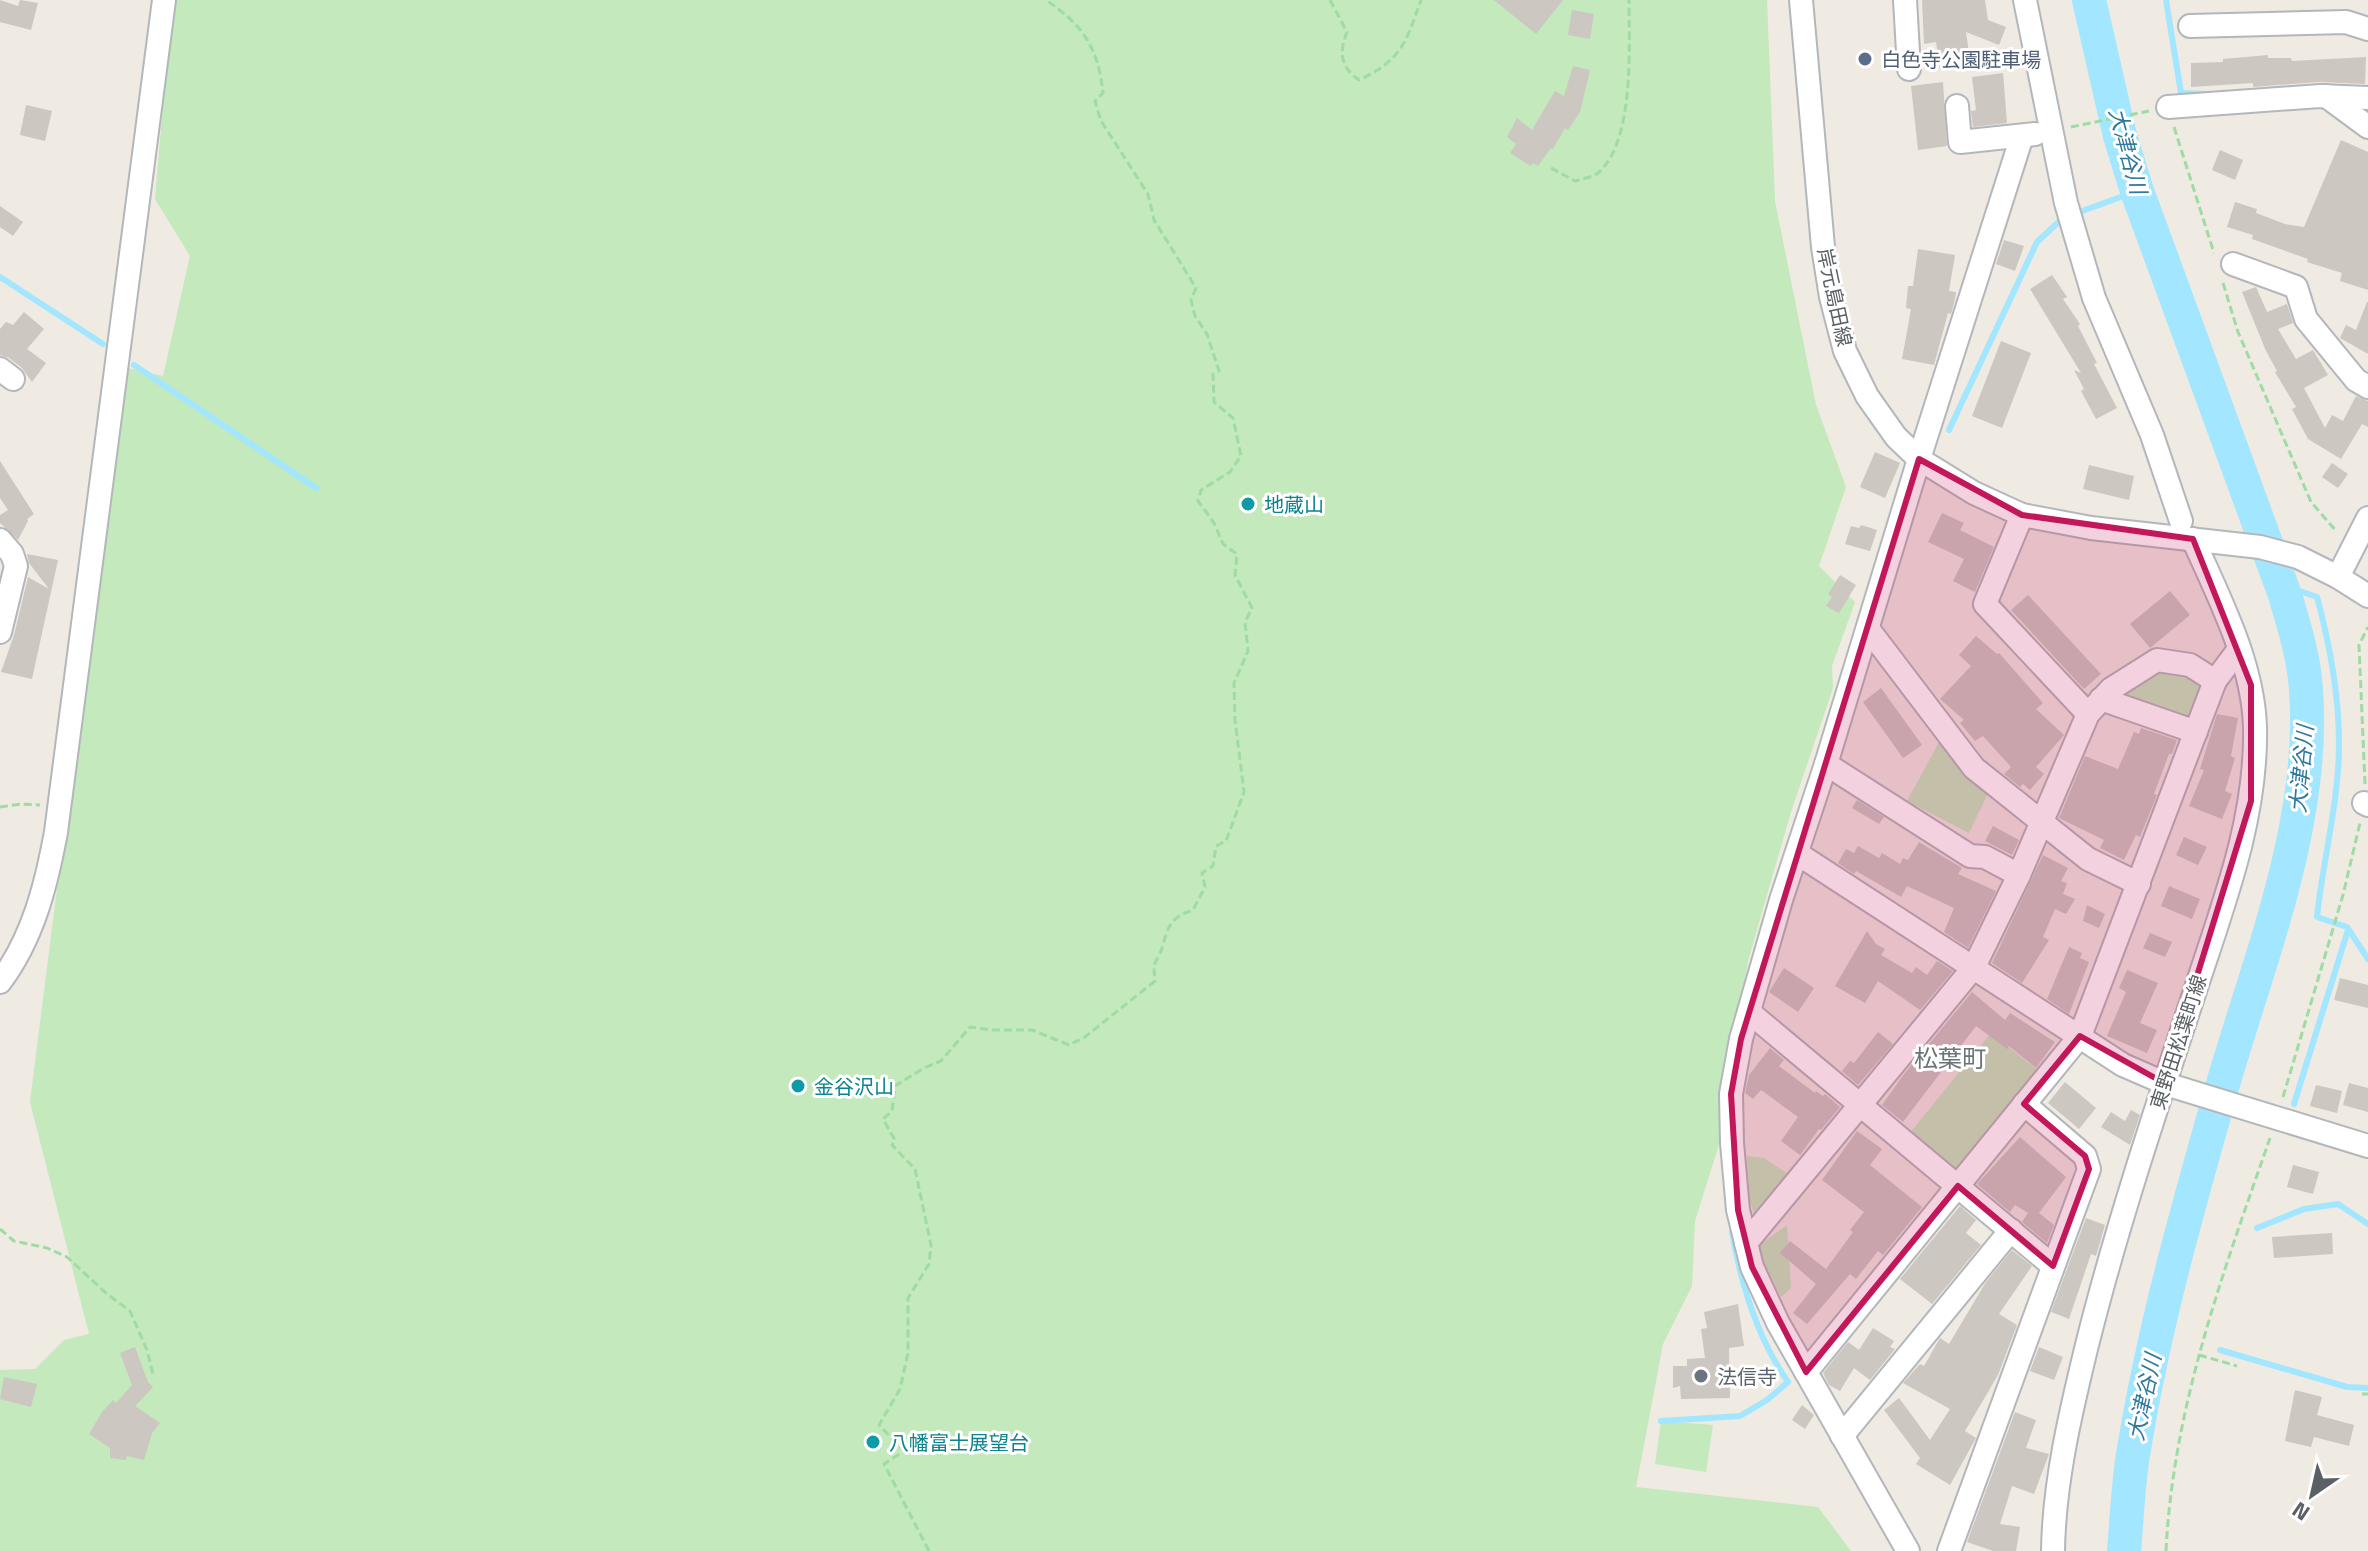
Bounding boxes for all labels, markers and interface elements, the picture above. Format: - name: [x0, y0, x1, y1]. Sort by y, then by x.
- place label: 白色寺公園駐車場: [1881, 44, 2041, 75]
- marker: 白色寺公園駐車場: [1856, 50, 1874, 68]
- water label: 大津谷川: [2100, 104, 2156, 200]
- street label: 岸元島田線: [1809, 245, 1861, 349]
- place label: 地蔵山: [1264, 489, 1324, 520]
- marker: 地蔵山: [1239, 495, 1257, 513]
- water label: 大津谷川: [2280, 722, 2322, 814]
- street label: 東野田松葉町線: [2142, 971, 2214, 1113]
- district label: 松葉町: [1914, 1040, 1986, 1076]
- place label: 金谷沢山: [814, 1071, 894, 1102]
- marker: 金谷沢山: [789, 1077, 807, 1095]
- water label: 大津谷川: [2118, 1348, 2170, 1444]
- place label: 法信寺: [1717, 1361, 1777, 1392]
- marker: 法信寺: [1692, 1367, 1710, 1385]
- place label: 八幡富士展望台: [889, 1427, 1029, 1458]
- marker: 八幡富士展望台: [864, 1433, 882, 1451]
- north arrow: [2272, 1455, 2352, 1535]
- text: N: [2285, 1493, 2317, 1530]

